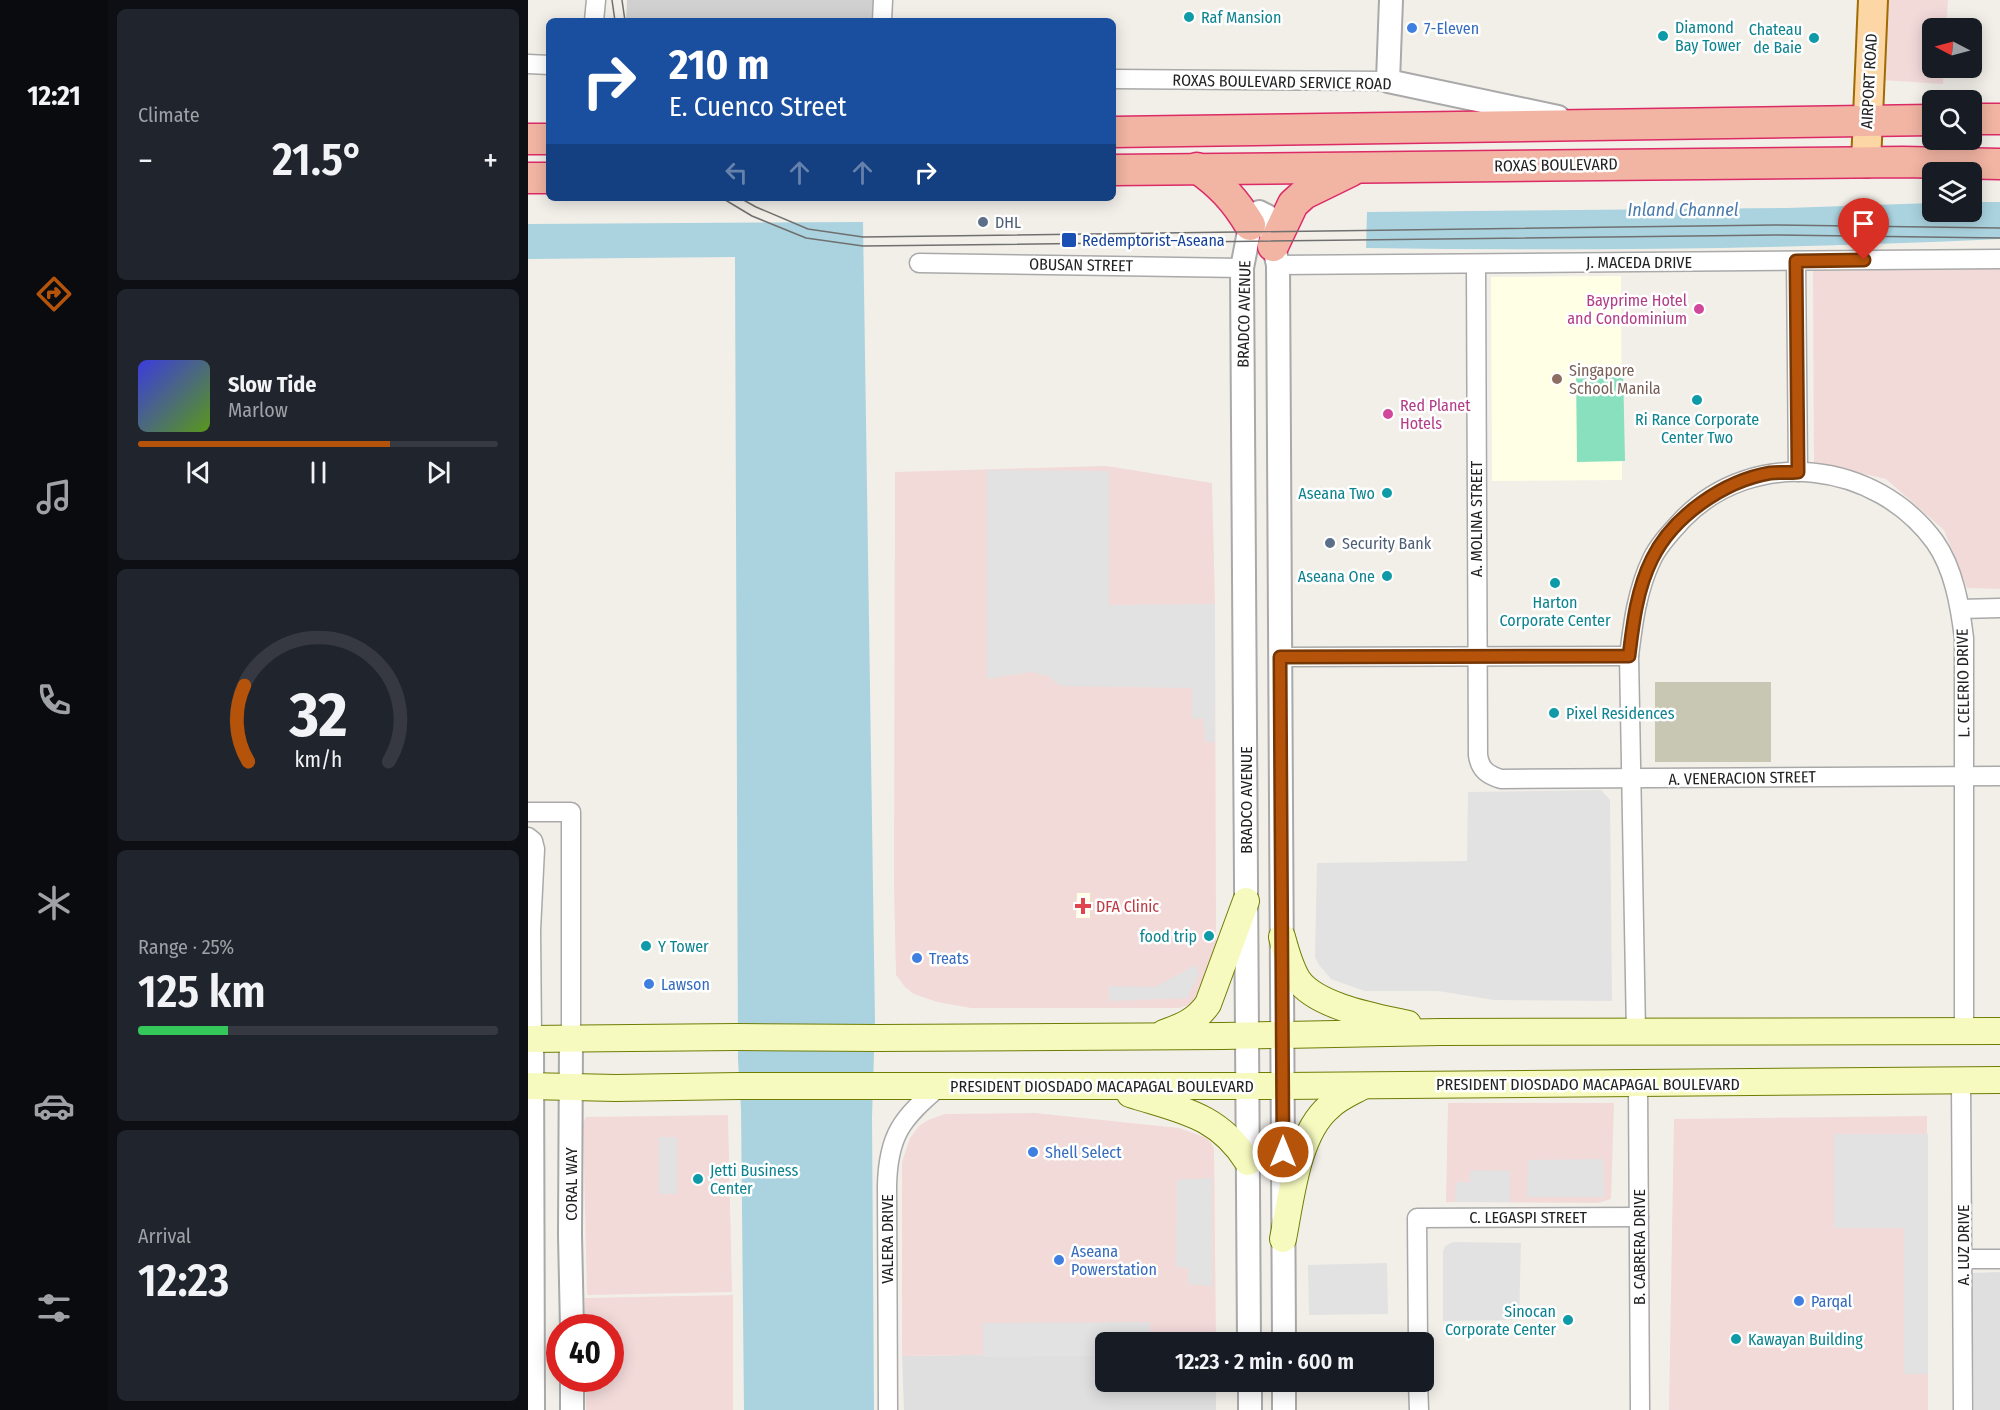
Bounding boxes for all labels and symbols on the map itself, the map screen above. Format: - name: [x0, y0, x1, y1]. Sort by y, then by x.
- place label: Raf Mansion: [1201, 8, 1281, 27]
- marker: Raf Mansion: [1182, 10, 1196, 24]
- place label: Diamond Bay Tower: [1675, 18, 1742, 55]
- north arrow: [1922, 18, 1982, 78]
- place label: 7-Eleven: [1424, 19, 1479, 38]
- place label: Chateau de Baie: [1749, 20, 1802, 57]
- marker: 7-Eleven: [1405, 21, 1419, 35]
- marker: Diamond Bay Tower: [1656, 29, 1670, 43]
- marker: Chateau de Baie: [1807, 31, 1821, 45]
- street label: AIRPORT ROAD: [1857, 33, 1881, 129]
- street label: ROXAS BOULEVARD SERVICE ROAD: [1172, 71, 1392, 93]
- street label: ROXAS BOULEVARD: [1494, 154, 1618, 176]
- pin: [1838, 198, 1889, 260]
- water label: Inland Channel: [1628, 199, 1739, 221]
- place label: DHL: [995, 213, 1021, 232]
- marker: DHL: [976, 215, 990, 229]
- marker: Redemptorist–Aseana: [1060, 231, 1078, 249]
- place label: Redemptorist–Aseana: [1082, 231, 1225, 250]
- street label: J. MACEDA DRIVE: [1586, 253, 1692, 272]
- street label: OBUSAN STREET: [1029, 255, 1134, 275]
- street label: BRADCO AVENUE: [1234, 260, 1254, 368]
- place label: Bayprime Hotel and Condominium: [1567, 291, 1687, 328]
- marker: Bayprime Hotel and Condominium: [1692, 302, 1706, 316]
- place label: Singapore School Manila: [1569, 361, 1661, 398]
- marker: Singapore School Manila: [1550, 372, 1564, 386]
- marker: Ri Rance Corporate Center Two: [1690, 393, 1704, 407]
- place label: Red Planet Hotels: [1400, 396, 1471, 433]
- marker: Red Planet Hotels: [1381, 407, 1395, 421]
- place label: Ri Rance Corporate Center Two: [1635, 410, 1759, 447]
- street label: A. MOLINA STREET: [1467, 460, 1486, 577]
- place label: Aseana Two: [1298, 484, 1375, 503]
- marker: Aseana Two: [1380, 486, 1394, 500]
- place label: Security Bank: [1342, 534, 1432, 553]
- marker: Security Bank: [1323, 536, 1337, 550]
- place label: Aseana One: [1298, 567, 1375, 586]
- marker: Aseana One: [1380, 569, 1394, 583]
- marker: Harton Corporate Center: [1548, 576, 1562, 590]
- place label: Harton Corporate Center: [1500, 593, 1611, 630]
- street label: L. CELERIO DRIVE: [1953, 628, 1973, 738]
- place label: Pixel Residences: [1566, 704, 1675, 723]
- marker: Pixel Residences: [1547, 706, 1561, 720]
- street label: BRADCO AVENUE: [1237, 746, 1256, 854]
- street label: A. VENERACION STREET: [1668, 767, 1816, 789]
- marker: DFA Clinic: [1074, 897, 1092, 915]
- place label: DFA Clinic: [1096, 897, 1159, 916]
- place label: food trip: [1140, 927, 1197, 946]
- marker: food trip: [1202, 929, 1216, 943]
- place label: Y Tower: [658, 937, 709, 956]
- marker: Y Tower: [639, 939, 653, 953]
- place label: Treats: [929, 949, 969, 968]
- marker: Treats: [910, 951, 924, 965]
- place label: Lawson: [661, 975, 710, 994]
- marker: Lawson: [642, 977, 656, 991]
- street label: PRESIDENT DIOSDADO MACAPAGAL BOULEVARD: [1436, 1075, 1740, 1094]
- street label: PRESIDENT DIOSDADO MACAPAGAL BOULEVARD: [950, 1077, 1254, 1096]
- position arrow: [1251, 1120, 1315, 1184]
- place label: Shell Select: [1045, 1143, 1122, 1162]
- marker: Shell Select: [1026, 1145, 1040, 1159]
- street label: CORAL WAY: [562, 1147, 581, 1221]
- place label: Jetti Business Center: [710, 1161, 799, 1198]
- marker: Jetti Business Center: [691, 1172, 705, 1186]
- street label: B. CABRERA DRIVE: [1630, 1189, 1649, 1305]
- street label: VALERA DRIVE: [878, 1194, 897, 1284]
- street label: A. LUZ DRIVE: [1954, 1205, 1973, 1285]
- street label: C. LEGASPI STREET: [1469, 1208, 1587, 1227]
- place label: Aseana Powerstation: [1071, 1242, 1157, 1279]
- marker: Aseana Powerstation: [1052, 1253, 1066, 1267]
- place label: Parqal: [1811, 1292, 1852, 1311]
- marker: Parqal: [1792, 1294, 1806, 1308]
- place label: Sinocan Corporate Center: [1445, 1302, 1556, 1339]
- marker: Sinocan Corporate Center: [1561, 1313, 1575, 1327]
- speed limit sign: 40: [546, 1314, 624, 1392]
- place label: Kawayan Building: [1748, 1330, 1863, 1349]
- marker: Kawayan Building: [1729, 1332, 1743, 1346]

